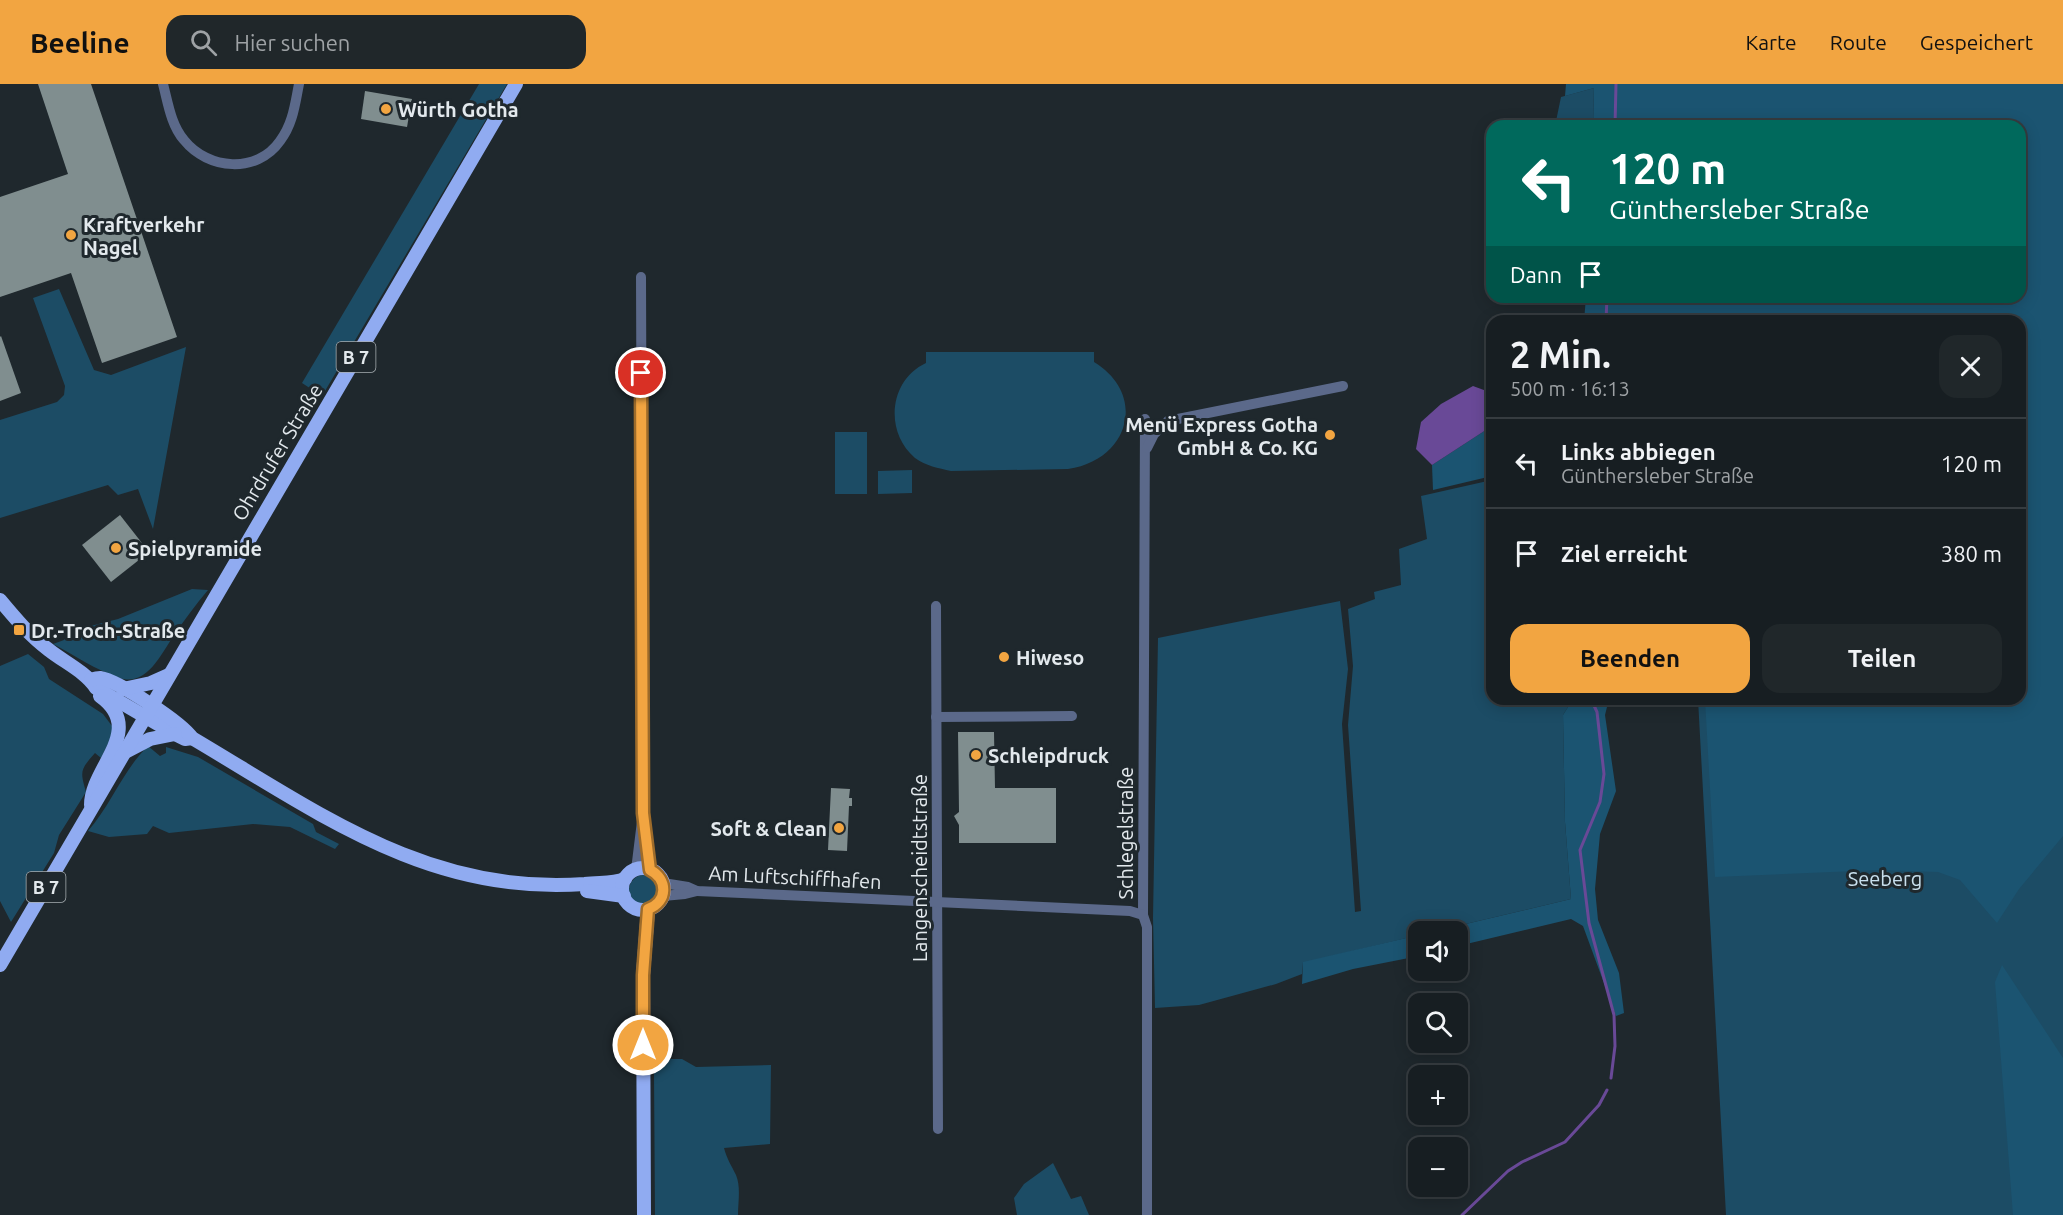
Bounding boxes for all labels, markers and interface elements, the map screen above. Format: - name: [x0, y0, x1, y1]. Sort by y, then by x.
- search box: [166, 15, 586, 69]
- icon: search: [187, 26, 220, 59]
- text: Beeline: [30, 27, 130, 58]
- text: Hier suchen: [235, 30, 350, 55]
- text: Karte: [1745, 30, 1797, 54]
- text: Route: [1830, 30, 1887, 54]
- text: Gespeichert: [1920, 30, 2033, 54]
- place label: Würth Gotha: [398, 98, 519, 121]
- marker: Würth Gotha: [379, 102, 393, 116]
- icon: left: [1510, 144, 1588, 222]
- text: 120 m: [1609, 145, 1726, 192]
- text: Günthersleber Straße: [1609, 194, 1870, 224]
- place label: Kraftverkehr Nagel: [83, 213, 205, 259]
- marker: Kraftverkehr Nagel: [64, 228, 78, 242]
- icon: arrive: [1574, 258, 1607, 291]
- text: Dann: [1510, 262, 1562, 287]
- text: 2 Min.: [1510, 334, 1611, 375]
- button: close: [1939, 335, 2002, 398]
- road number: B 7: [336, 342, 376, 372]
- pin: [615, 347, 666, 398]
- icon: arrive: [624, 356, 657, 389]
- text: 500 m · 16:13: [1510, 377, 1630, 400]
- street label: Ohrdrufer Straße: [227, 380, 327, 524]
- place label: Menü Express Gotha GmbH & Co. KG: [1125, 413, 1318, 459]
- marker: Menü Express Gotha GmbH & Co. KG: [1323, 428, 1337, 442]
- text: Links abbiegen: [1561, 439, 1716, 464]
- icon: left: [1510, 447, 1543, 480]
- text: 120 m: [1941, 451, 2002, 476]
- text: Günthersleber Straße: [1561, 464, 1754, 487]
- place label: Spielpyramide: [128, 537, 262, 560]
- icon: arrive: [1510, 537, 1543, 570]
- marker: Spielpyramide: [109, 541, 123, 555]
- text: Ziel erreicht: [1561, 541, 1688, 566]
- text: 380 m: [1941, 541, 2002, 566]
- place label: Dr.-Troch-Straße: [31, 619, 185, 642]
- marker: Dr.-Troch-Straße: [12, 623, 26, 637]
- button: Beenden: [1510, 624, 1750, 693]
- button: Teilen: [1762, 624, 2002, 693]
- place label: Hiweso: [1016, 646, 1084, 669]
- marker: Hiweso: [997, 650, 1011, 664]
- place label: Schleipdruck: [988, 744, 1109, 767]
- marker: Schleipdruck: [969, 748, 983, 762]
- street label: Schlegelstraße: [1114, 767, 1137, 899]
- street label: Langenscheidtstraße: [908, 774, 931, 962]
- place label: Soft & Clean: [711, 817, 827, 840]
- marker: Soft & Clean: [832, 821, 846, 835]
- street label: Am Luftschiffhafen: [708, 861, 882, 893]
- park label: Seeberg: [1848, 867, 1922, 890]
- road number: B 7: [26, 872, 66, 902]
- map controls: [1408, 921, 1468, 1197]
- button: sound: [1408, 921, 1468, 981]
- button: search: [1408, 993, 1468, 1053]
- position arrow: [611, 1013, 675, 1077]
- button: +: [1408, 1065, 1468, 1125]
- button: −: [1408, 1137, 1468, 1197]

